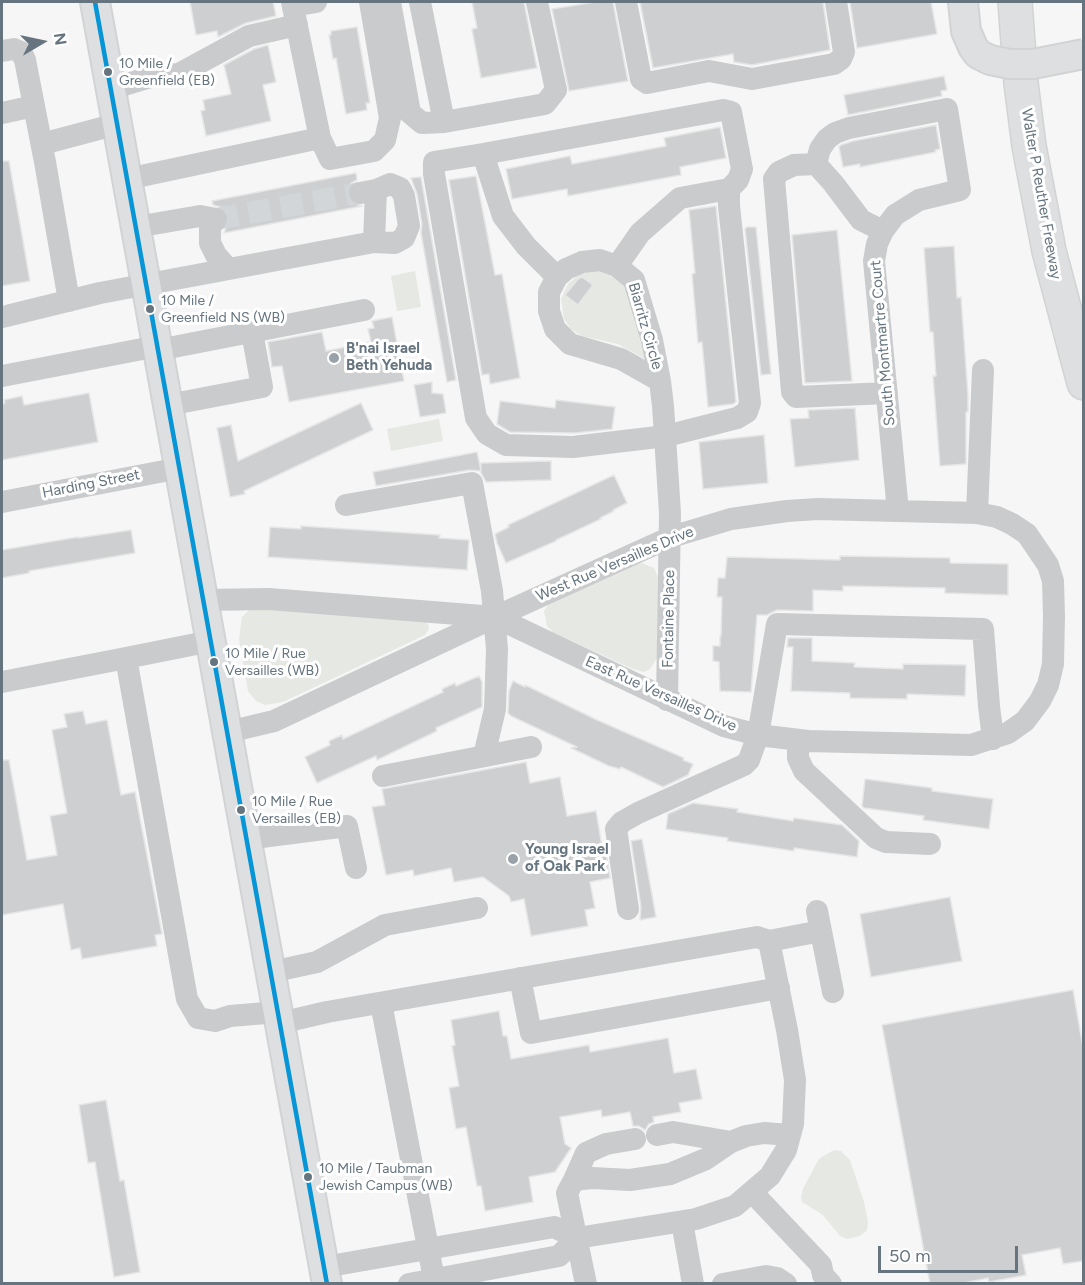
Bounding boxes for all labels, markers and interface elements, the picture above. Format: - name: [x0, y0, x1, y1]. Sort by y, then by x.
- north arrow: [12, 12, 72, 72]
- text: N: [50, 32, 71, 47]
- place label: 10 Mile / Greenfield (EB): [119, 56, 215, 88]
- marker: 10 Mile / Greenfield (EB): [102, 66, 114, 78]
- street label: Walter P Reuther Freeway: [1017, 107, 1065, 281]
- street label: South Montmartre Court: [867, 259, 899, 427]
- street label: Biarritz Circle: [624, 280, 666, 372]
- place label: 10 Mile / Greenfield NS (WB): [161, 293, 285, 326]
- marker: 10 Mile / Greenfield NS (WB): [144, 303, 156, 315]
- place label: B'nai Israel Beth Yehuda: [346, 340, 432, 375]
- marker: B'nai Israel Beth Yehuda: [327, 351, 341, 365]
- street label: Harding Street: [41, 466, 141, 502]
- street label: West Rue Versailles Drive: [534, 523, 696, 605]
- street label: Fontaine Place: [659, 570, 679, 668]
- place label: 10 Mile / Rue Versailles (WB): [225, 646, 319, 678]
- street label: East Rue Versailles Drive: [582, 652, 740, 736]
- marker: 10 Mile / Rue Versailles (WB): [208, 656, 220, 668]
- place label: 10 Mile / Rue Versailles (EB): [252, 794, 341, 826]
- marker: 10 Mile / Rue Versailles (EB): [235, 804, 247, 816]
- place label: Young Israel of Oak Park: [525, 841, 609, 876]
- marker: Young Israel of Oak Park: [506, 852, 520, 866]
- place label: 10 Mile / Taubman Jewish Campus (WB): [319, 1161, 453, 1194]
- marker: 10 Mile / Taubman Jewish Campus (WB): [302, 1171, 314, 1183]
- scale bar: [881, 1234, 1020, 1272]
- text: 50 m: [889, 1245, 931, 1267]

